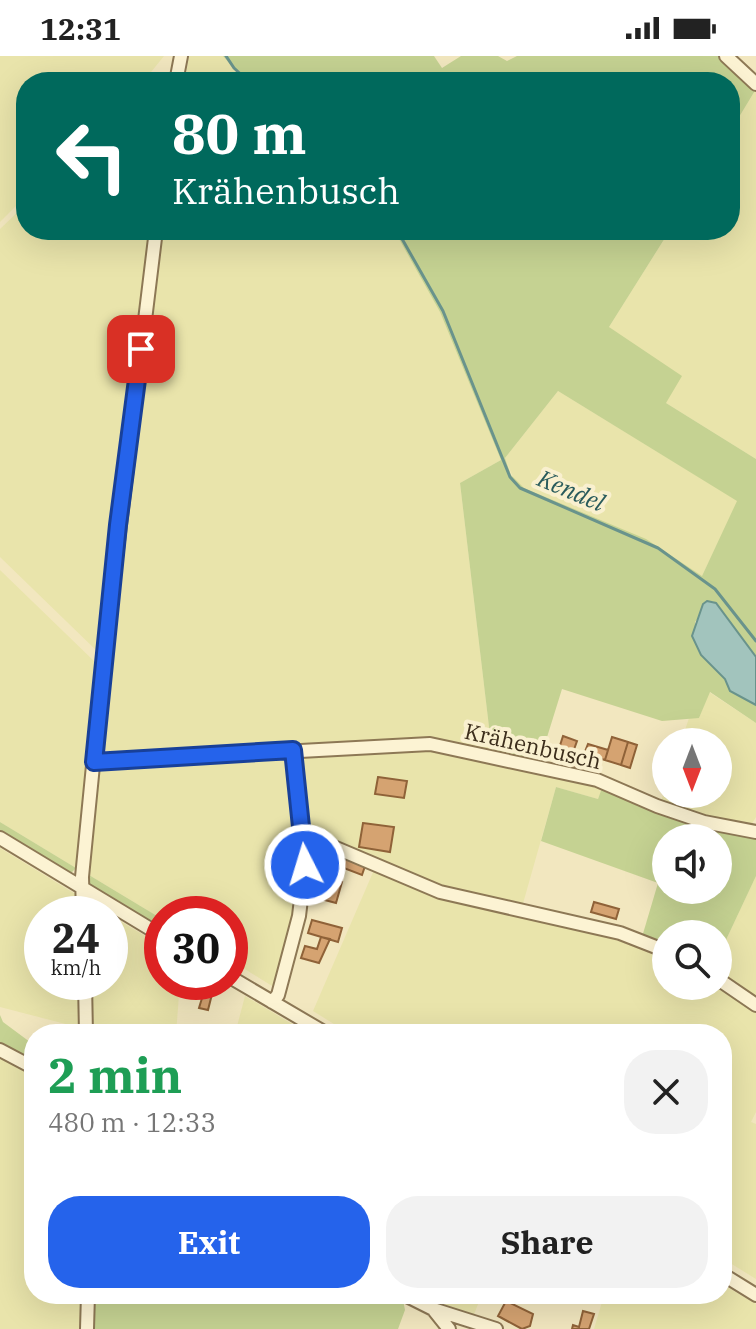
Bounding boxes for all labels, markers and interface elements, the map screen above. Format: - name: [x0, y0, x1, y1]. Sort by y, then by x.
- text: 12:31: [40, 9, 121, 48]
- text: 80 m: [172, 97, 307, 169]
- icon: left: [40, 104, 144, 208]
- text: Krähenbusch: [172, 167, 400, 214]
- pin: [107, 315, 175, 383]
- icon: arrive: [119, 327, 163, 371]
- water label: Kendel: [532, 461, 611, 519]
- street label: Krähenbusch: [462, 716, 604, 775]
- north arrow: [652, 728, 732, 808]
- map controls: [652, 728, 732, 1000]
- position arrow: [263, 823, 347, 907]
- button: sound: [652, 824, 732, 904]
- speed limit sign: 30: [144, 896, 248, 1000]
- text: 24: [52, 912, 100, 964]
- button: search: [652, 920, 732, 1000]
- text: km/h: [51, 954, 101, 981]
- text: 2 min: [48, 1044, 182, 1106]
- button: close: [624, 1050, 708, 1134]
- text: 480 m · 12:33: [48, 1105, 216, 1139]
- button: Exit: [48, 1196, 370, 1288]
- button: Share: [386, 1196, 708, 1288]

